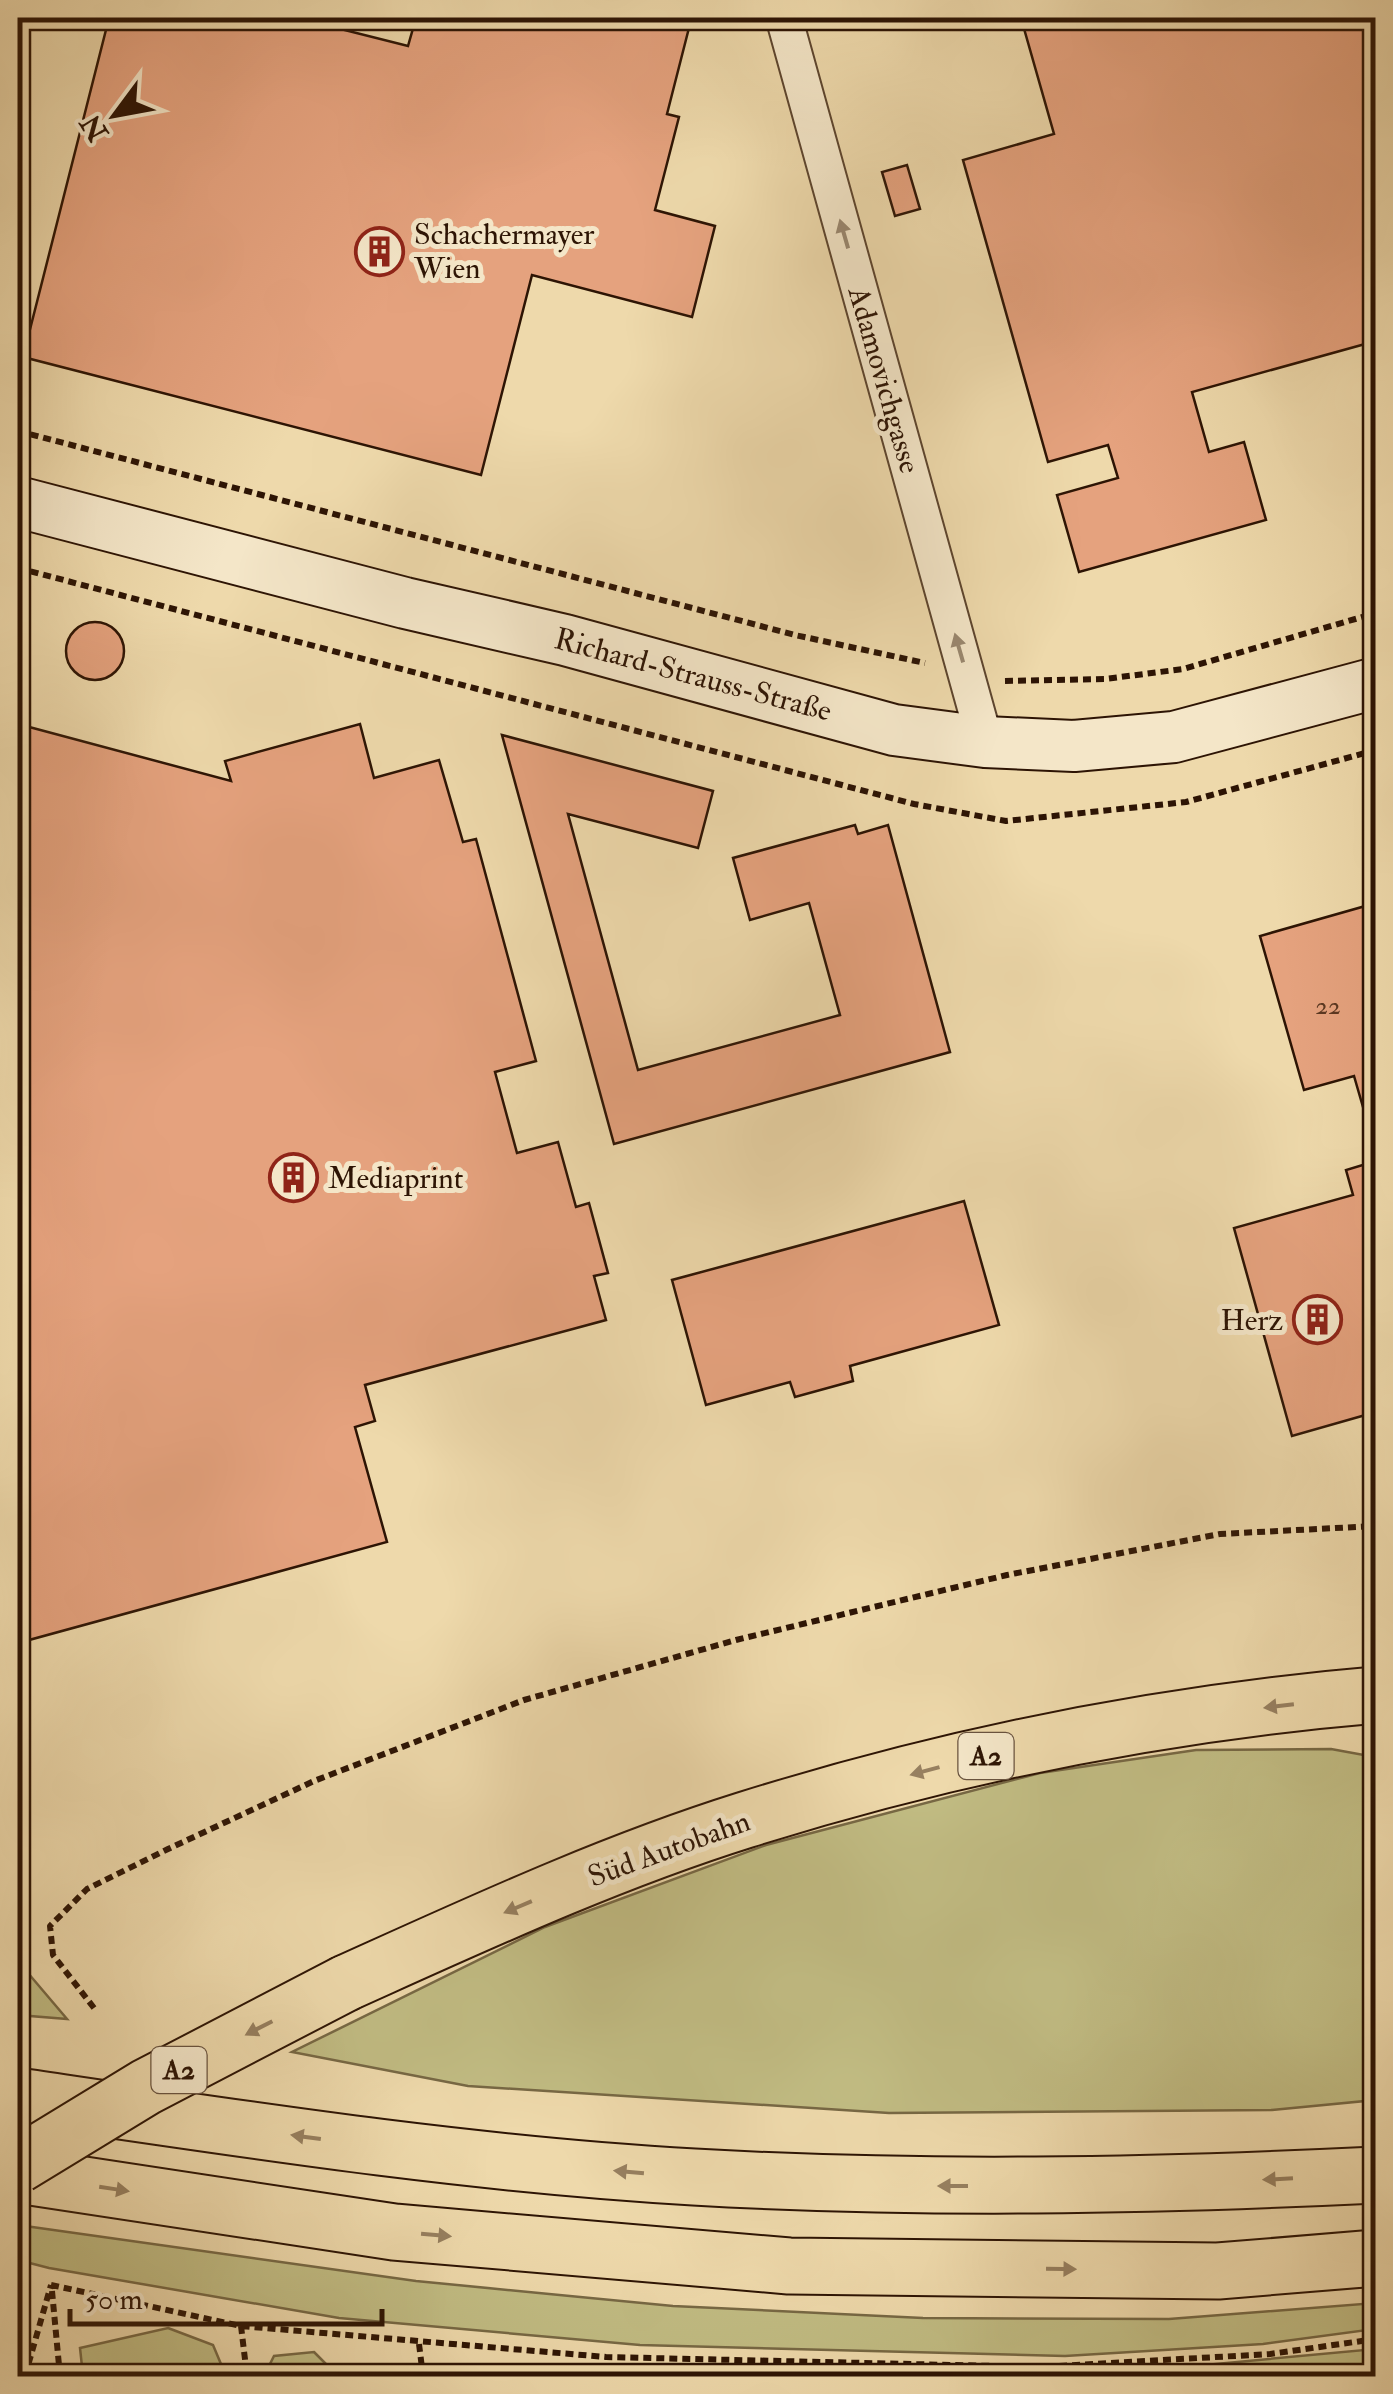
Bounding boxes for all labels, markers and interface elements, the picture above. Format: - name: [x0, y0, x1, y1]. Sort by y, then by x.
- north arrow: [65, 65, 165, 165]
- text: N: [73, 107, 117, 148]
- place label: Schachermayer Wien: [413, 216, 594, 287]
- one-way arrow: [836, 218, 851, 248]
- building icon: Schachermayer Wien: [353, 225, 405, 277]
- street label: Adamovichgasse: [839, 282, 928, 478]
- street label: Richard-Strauss-Straße: [550, 620, 836, 730]
- one-way arrow: [951, 632, 966, 663]
- house number: 22: [1315, 991, 1341, 1022]
- building icon: Mediaprint: [267, 1152, 319, 1204]
- place label: Mediaprint: [328, 1160, 464, 1197]
- building icon: Herz: [1292, 1294, 1344, 1346]
- place label: Herz: [1221, 1302, 1283, 1339]
- one-way arrow: [1262, 1698, 1294, 1714]
- road number: A2: [958, 1733, 1014, 1779]
- one-way arrow: [909, 1764, 940, 1780]
- street label: Süd Autobahn: [583, 1803, 755, 1895]
- one-way arrow: [503, 1899, 533, 1915]
- one-way arrow: [245, 2019, 274, 2036]
- road number: A2: [152, 2047, 206, 2093]
- one-way arrow: [289, 2128, 321, 2144]
- one-way arrow: [612, 2163, 644, 2179]
- one-way arrow: [1262, 2172, 1294, 2188]
- one-way arrow: [937, 2178, 969, 2194]
- one-way arrow: [99, 2182, 130, 2198]
- one-way arrow: [420, 2228, 452, 2244]
- one-way arrow: [1046, 2261, 1078, 2277]
- scale bar: [70, 2264, 382, 2326]
- text: 50 m: [85, 2281, 143, 2318]

